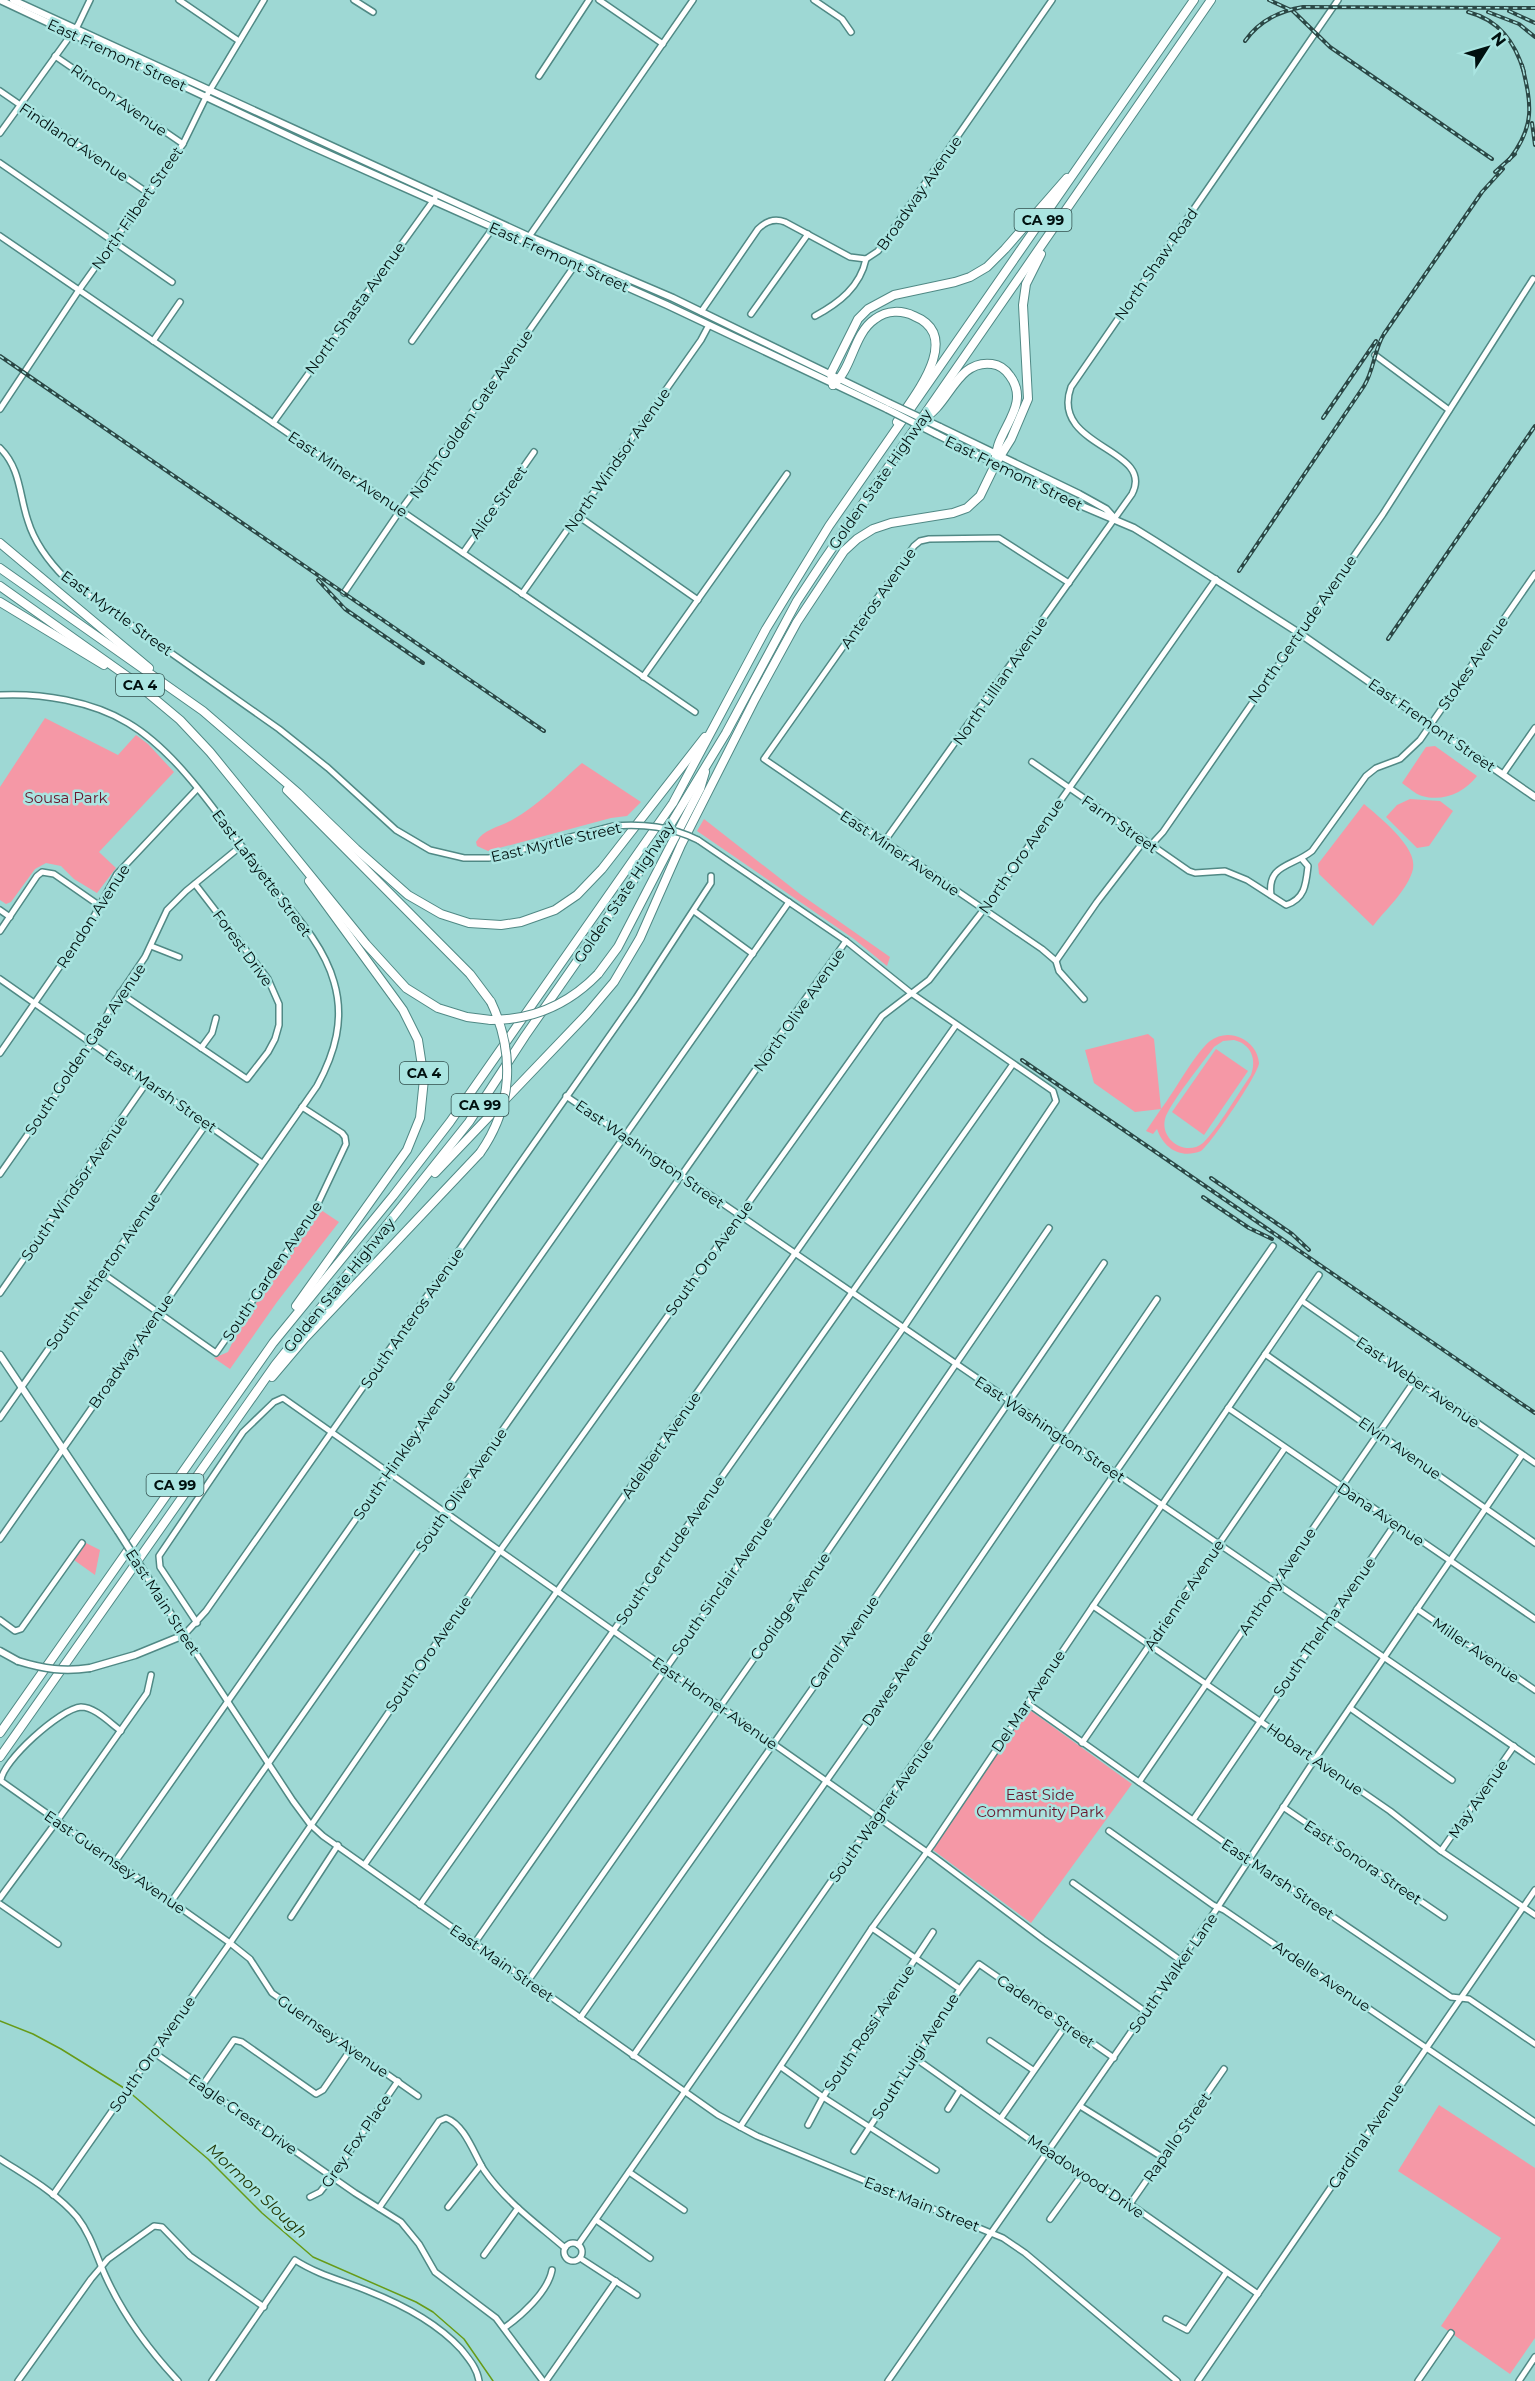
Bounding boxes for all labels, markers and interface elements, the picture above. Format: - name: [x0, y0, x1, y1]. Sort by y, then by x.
- street label: East Fremont Street: [44, 14, 190, 96]
- north arrow: [1457, 18, 1517, 78]
- text: N: [1487, 28, 1510, 50]
- street label: Rincon Avenue: [67, 60, 171, 140]
- street label: Findland Avenue: [16, 98, 132, 186]
- street label: Broadway Avenue: [872, 132, 966, 254]
- street label: North Filbert Street: [87, 143, 187, 273]
- street label: North Shaw Road: [1110, 204, 1202, 324]
- road number: CA 99: [1014, 209, 1072, 231]
- street label: East Fremont Street: [486, 218, 632, 296]
- street label: North Shasta Avenue: [301, 238, 409, 378]
- street label: North Golden Gate Avenue: [405, 326, 537, 502]
- street label: North Windsor Avenue: [560, 384, 674, 536]
- street label: Golden State Highway: [824, 404, 936, 553]
- street label: East Miner Avenue: [285, 427, 411, 521]
- street label: East Fremont Street: [942, 431, 1086, 515]
- street label: Alice Street: [465, 462, 531, 542]
- street label: Anteros Avenue: [836, 544, 920, 652]
- street label: North Gertrude Avenue: [1243, 551, 1361, 707]
- street label: East Myrtle Street: [58, 566, 176, 660]
- street label: Stokes Avenue: [1434, 612, 1512, 714]
- street label: North Lillian Avenue: [948, 613, 1052, 749]
- road number: CA 4: [116, 674, 164, 696]
- street label: East Fremont Street: [1365, 674, 1499, 776]
- park label: Sousa Park: [24, 788, 108, 807]
- street label: Farm Street: [1078, 791, 1162, 857]
- street label: North Oro Avenue: [974, 795, 1068, 917]
- street label: East Lafayette Street: [208, 806, 316, 940]
- street label: East Miner Avenue: [837, 806, 963, 900]
- street label: Golden State Highway: [569, 817, 679, 967]
- street label: East Myrtle Street: [489, 818, 623, 866]
- street label: Rendon Avenue: [52, 860, 134, 972]
- street label: Forest Drive: [209, 906, 277, 990]
- street label: North Olive Avenue: [749, 945, 849, 1075]
- street label: South Golden Gate Avenue: [20, 960, 150, 1138]
- street label: East Marsh Street: [101, 1045, 221, 1137]
- road number: CA 4: [400, 1062, 448, 1084]
- road number: CA 99: [452, 1094, 508, 1116]
- street label: East Washington Street: [572, 1095, 728, 1213]
- street label: South Windsor Avenue: [17, 1112, 131, 1264]
- street label: South Netherton Avenue: [41, 1189, 165, 1353]
- street label: South Garden Avenue: [218, 1197, 326, 1345]
- street label: South Oro Avenue: [661, 1197, 757, 1319]
- street label: Golden State Highway: [279, 1213, 400, 1356]
- street label: South Anteros Avenue: [356, 1244, 468, 1392]
- street label: Broadway Avenue: [84, 1290, 178, 1412]
- street label: East Weber Avenue: [1352, 1332, 1484, 1432]
- street label: East Washington Street: [971, 1372, 1129, 1486]
- street label: South Hinkley Avenue: [349, 1377, 459, 1523]
- street label: Adelbert Avenue: [617, 1388, 705, 1502]
- street label: Elvin Avenue: [1355, 1412, 1445, 1484]
- street label: South Olive Avenue: [411, 1424, 511, 1556]
- street label: South Gertrude Avenue: [611, 1472, 729, 1628]
- road number: CA 99: [146, 1474, 204, 1496]
- street label: Dana Avenue: [1334, 1478, 1428, 1550]
- street label: South Sinclair Avenue: [667, 1513, 777, 1659]
- street label: Anthony Avenue: [1234, 1524, 1320, 1638]
- street label: Adrienne Avenue: [1140, 1536, 1228, 1654]
- street label: East Main Street: [122, 1545, 204, 1659]
- street label: Coolidge Avenue: [746, 1548, 834, 1664]
- street label: South Thelma Avenue: [1269, 1554, 1379, 1700]
- street label: South Oro Avenue: [381, 1592, 475, 1716]
- street label: Carroll Avenue: [805, 1592, 883, 1692]
- street label: Miller Avenue: [1429, 1613, 1523, 1687]
- street label: Dawes Avenue: [857, 1628, 937, 1730]
- street label: Del Mar Avenue: [987, 1646, 1069, 1756]
- street label: East Horner Avenue: [648, 1652, 782, 1754]
- street label: Hobart Avenue: [1263, 1719, 1367, 1799]
- street label: South Wagner Avenue: [825, 1736, 937, 1886]
- street label: May Avenue: [1444, 1756, 1512, 1842]
- park label: East Side Community Park: [976, 1785, 1104, 1821]
- street label: East Guernsey Avenue: [41, 1806, 189, 1918]
- street label: East Sonora Street: [1301, 1816, 1425, 1908]
- street label: East Marsh Street: [1218, 1834, 1338, 1924]
- street label: South Walker Lane: [1124, 1909, 1222, 2037]
- street label: East Main Street: [446, 1920, 558, 2006]
- street label: Ardelle Avenue: [1270, 1936, 1374, 2016]
- street label: South Rossi Avenue: [820, 1961, 918, 2095]
- street label: Cadence Street: [993, 1970, 1099, 2052]
- street label: South Luigi Avenue: [867, 1989, 963, 2123]
- street label: Guernsey Avenue: [274, 1990, 392, 2082]
- street label: South Oro Avenue: [105, 1992, 199, 2116]
- street label: Eagle Crest Drive: [185, 2069, 301, 2159]
- street label: Cardinal Avenue: [1324, 2080, 1408, 2192]
- street label: Rapallo Street: [1139, 2088, 1215, 2186]
- street label: Grey Fox Place: [317, 2091, 395, 2191]
- street label: Meadowood Drive: [1024, 2130, 1148, 2222]
- water label: Mormon Slough: [203, 2140, 311, 2242]
- street label: East Main Street: [862, 2172, 982, 2236]

